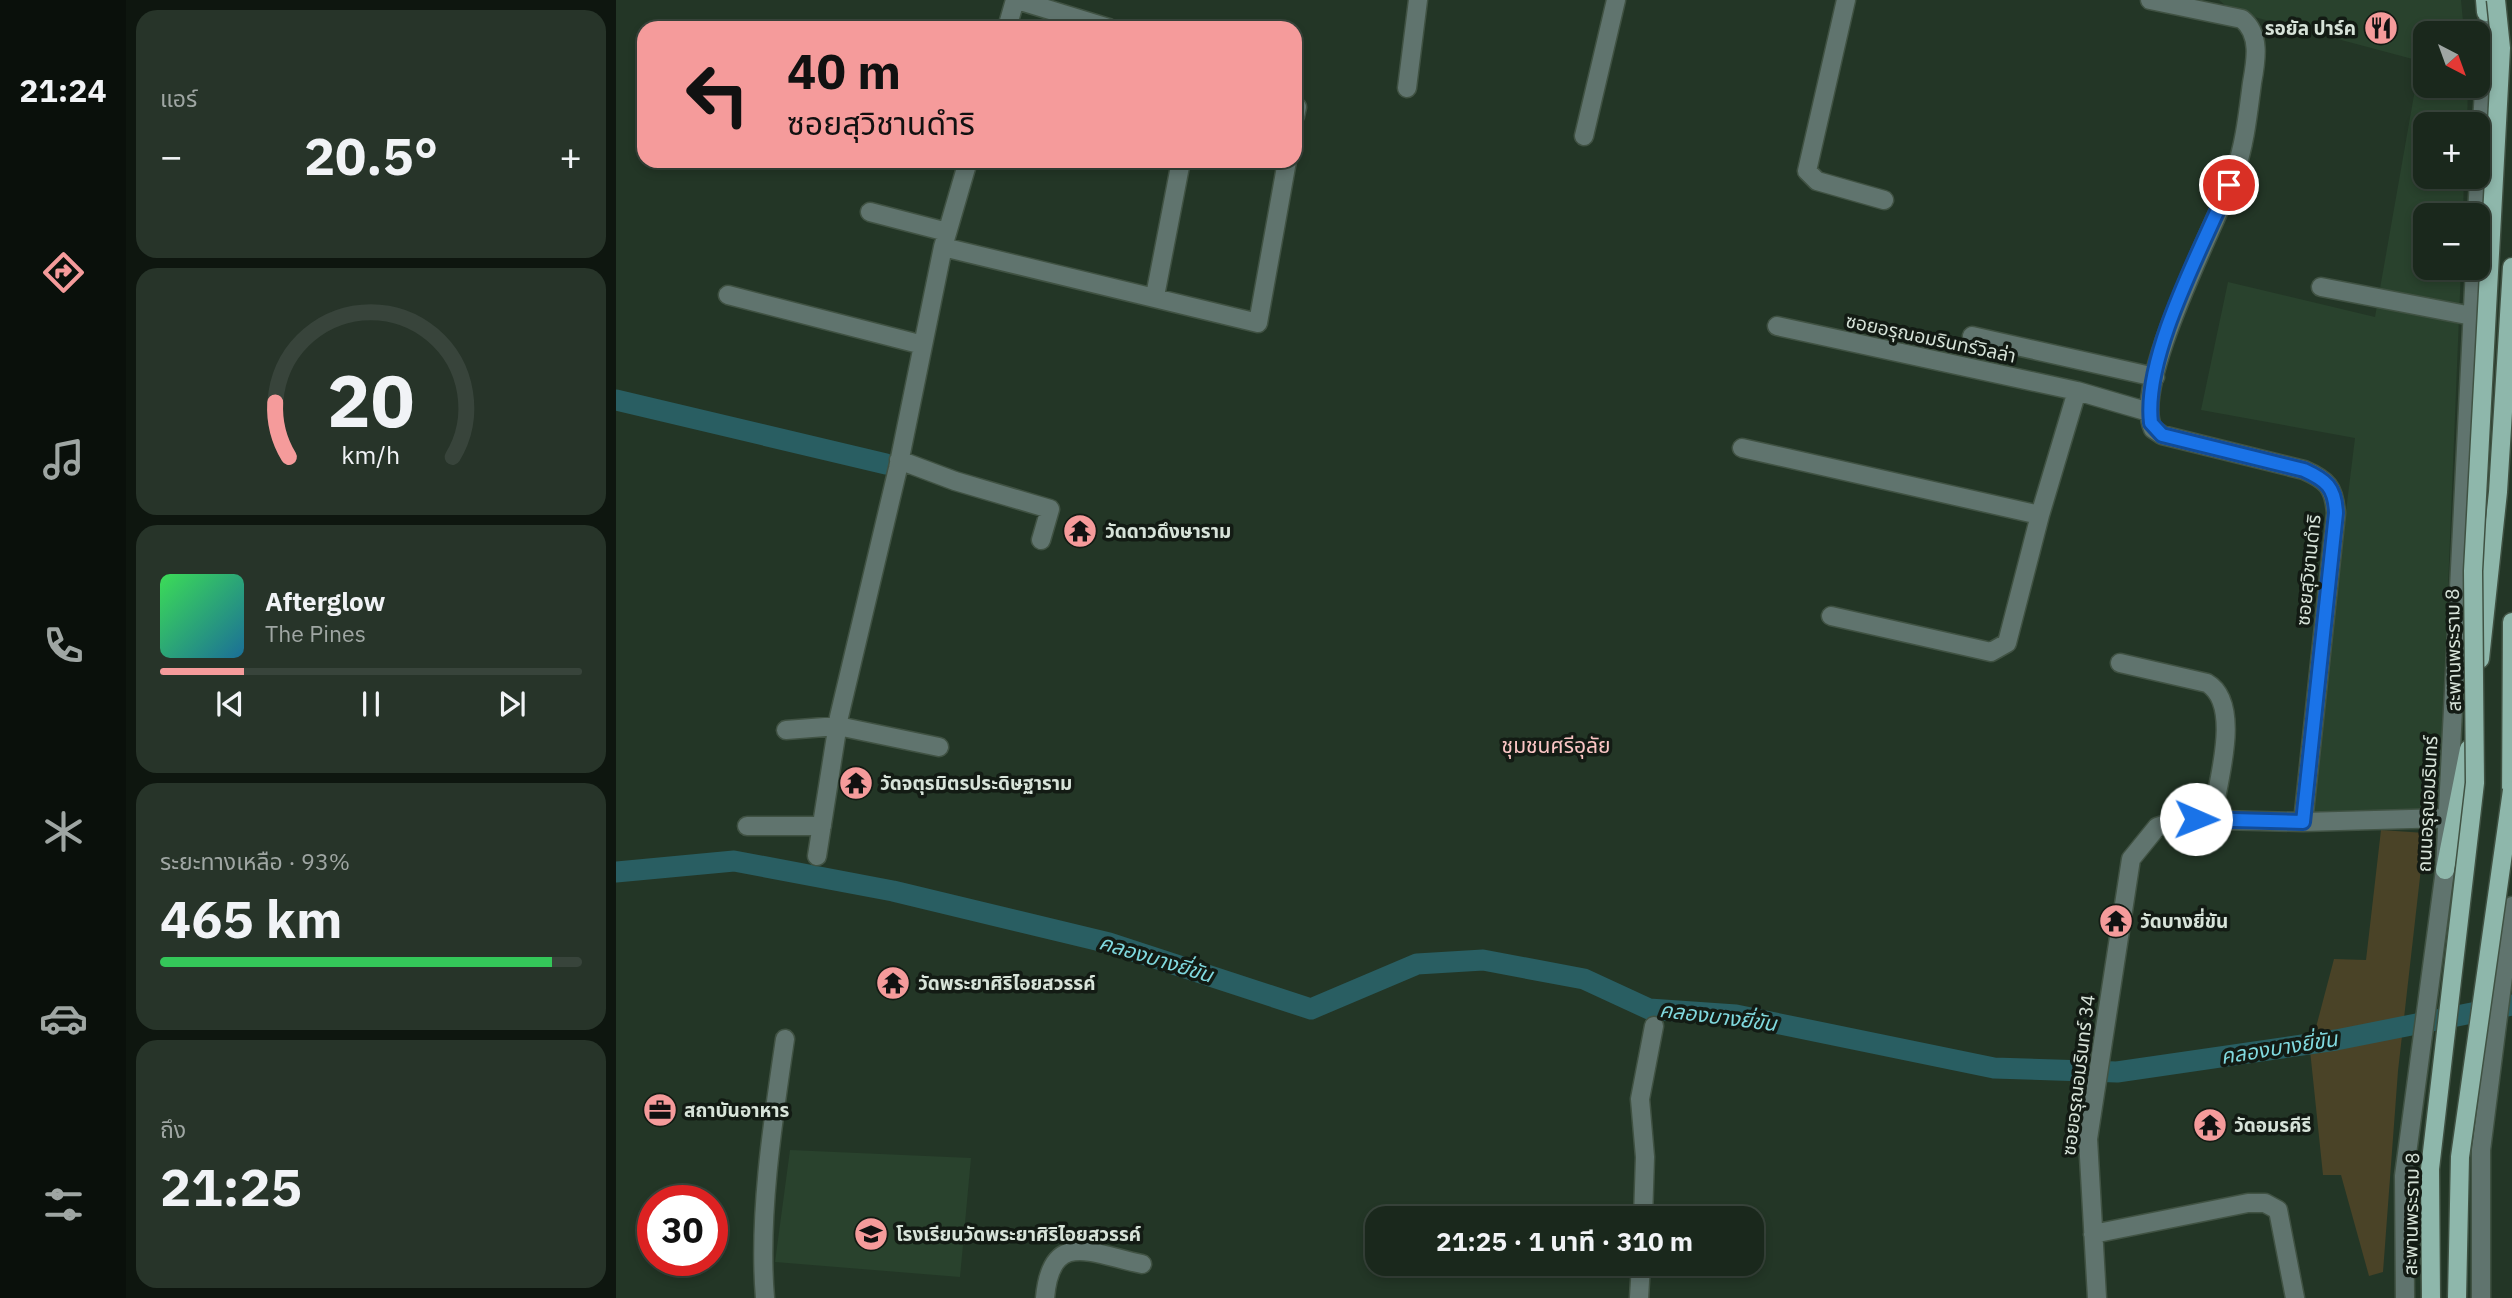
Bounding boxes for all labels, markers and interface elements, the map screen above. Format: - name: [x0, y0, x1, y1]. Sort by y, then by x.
- restaurant icon: รอยัล ปาร์ค: [2362, 9, 2400, 47]
- place label: รอยัล ปาร์ค: [2265, 16, 2356, 40]
- north arrow: [2413, 21, 2490, 98]
- map controls: [2413, 21, 2490, 280]
- text: 40 m: [787, 39, 901, 102]
- icon: left: [672, 49, 763, 140]
- text: 21:24: [19, 69, 107, 111]
- text: แอร์: [160, 83, 197, 113]
- text: ซอยสุวิชานดำริ: [787, 102, 975, 144]
- button: +: [2413, 112, 2490, 189]
- text: 20.5°: [304, 122, 438, 189]
- text: −: [160, 131, 183, 180]
- text: +: [559, 131, 582, 180]
- pin: [2199, 155, 2259, 215]
- icon: arrive: [2210, 166, 2248, 204]
- button: −: [2413, 203, 2490, 280]
- icon: directions: [39, 248, 88, 297]
- street label: ซอยอรุณอมรินทร์วิลล่า: [1844, 308, 2018, 368]
- text: 20: [327, 353, 415, 448]
- icon: music: [39, 435, 88, 484]
- text: km/h: [342, 438, 400, 471]
- temple icon: วัดดาวดึงษาราม: [1061, 512, 1099, 550]
- street label: ซอยสุวิชานดำริ: [2290, 513, 2326, 627]
- place label: วัดดาวดึงษาราม: [1105, 519, 1231, 543]
- text: Afterglow: [265, 584, 385, 618]
- street label: สะพานพระราม 8: [2440, 588, 2466, 712]
- text: The Pines: [265, 618, 366, 648]
- icon: phone: [39, 621, 88, 670]
- icon: previous: [211, 685, 249, 723]
- icon: pause: [352, 685, 390, 723]
- icon: next: [493, 685, 531, 723]
- district label: ชุมชนศรีอุลัย: [1502, 731, 1610, 759]
- street label: ถนนอรุณอมรินทร์: [2411, 734, 2443, 873]
- temple icon: วัดจตุรมิตรประดิษฐาราม: [837, 764, 875, 802]
- place label: วัดจตุรมิตรประดิษฐาราม: [880, 771, 1072, 795]
- position arrow: [2159, 782, 2233, 856]
- icon: climate: [39, 807, 88, 856]
- text: ระยะทางเหลือ · 93%: [160, 846, 350, 876]
- text: 465 km: [160, 885, 342, 952]
- temple icon: วัดบางยี่ขัน: [2097, 902, 2135, 940]
- place label: วัดบางยี่ขัน: [2140, 908, 2228, 933]
- water label: คลองบางยี่ขัน: [1096, 927, 1218, 989]
- temple icon: วัดพระยาศิริไอยสวรรค์: [874, 964, 912, 1002]
- place label: วัดพระยาศิริไอยสวรรค์: [918, 971, 1095, 995]
- street label: ซอยอรุณอมรินทร์ 34: [2056, 993, 2100, 1157]
- icon: car: [39, 994, 88, 1043]
- water label: คลองบางยี่ขัน: [1658, 995, 1779, 1037]
- water label: คลองบางยี่ขัน: [2219, 1024, 2340, 1070]
- office icon: สถาบันอาหาร: [641, 1091, 679, 1129]
- place label: สถาบันอาหาร: [684, 1098, 790, 1122]
- temple icon: วัดอมรคีรี: [2191, 1106, 2229, 1144]
- place label: วัดอมรคีรี: [2234, 1113, 2311, 1137]
- text: ถึง: [160, 1114, 186, 1144]
- street label: สะพานพระราม 8: [2398, 1152, 2424, 1276]
- text: 21:25: [160, 1153, 302, 1220]
- icon: filters: [39, 1180, 88, 1229]
- speed limit sign: 30: [637, 1185, 728, 1276]
- school or university icon: โรงเรียนวัดพระยาศิริไอยสวรรค์: [852, 1215, 890, 1253]
- place label: โรงเรียนวัดพระยาศิริไอยสวรรค์: [896, 1222, 1141, 1246]
- text: 21:25 · 1 นาที · 310 m: [1436, 1224, 1693, 1258]

